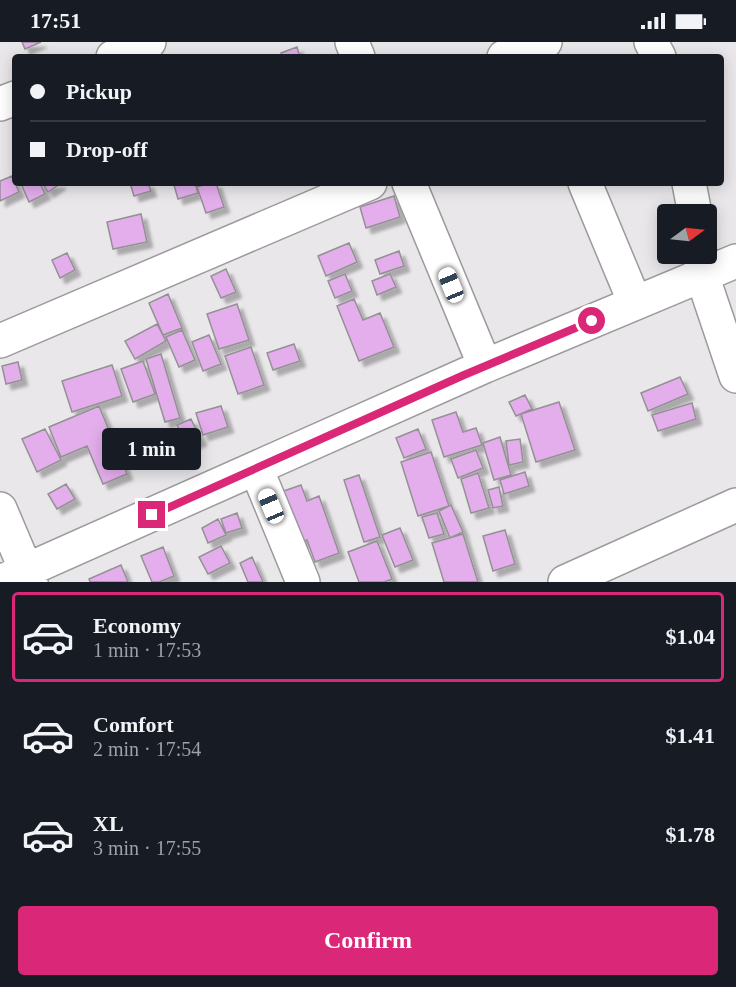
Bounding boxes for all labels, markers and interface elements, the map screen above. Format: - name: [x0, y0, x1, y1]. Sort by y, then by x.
- text: 17:51: [30, 8, 81, 33]
- text: Pickup: [66, 79, 132, 104]
- text: Drop-off: [66, 137, 147, 162]
- north arrow: [657, 204, 717, 264]
- map controls: [657, 204, 717, 264]
- car: [436, 265, 466, 305]
- route start: [578, 307, 605, 334]
- callout: 1 min: [102, 428, 201, 470]
- text: 1 min: [127, 438, 176, 460]
- car: [256, 486, 286, 526]
- route end: [138, 501, 165, 528]
- icon: car: [21, 610, 75, 664]
- text: Economy: [93, 613, 181, 638]
- text: $1.04: [666, 624, 715, 649]
- text: 1 min · 17:53: [93, 639, 201, 661]
- icon: car: [21, 709, 75, 763]
- text: Comfort: [93, 712, 174, 737]
- text: $1.41: [666, 723, 715, 748]
- text: 2 min · 17:54: [93, 738, 201, 760]
- icon: car: [21, 808, 75, 862]
- text: XL: [93, 811, 124, 836]
- text: $1.78: [666, 822, 715, 847]
- text: 3 min · 17:55: [93, 837, 201, 859]
- button: Confirm: [18, 906, 718, 975]

